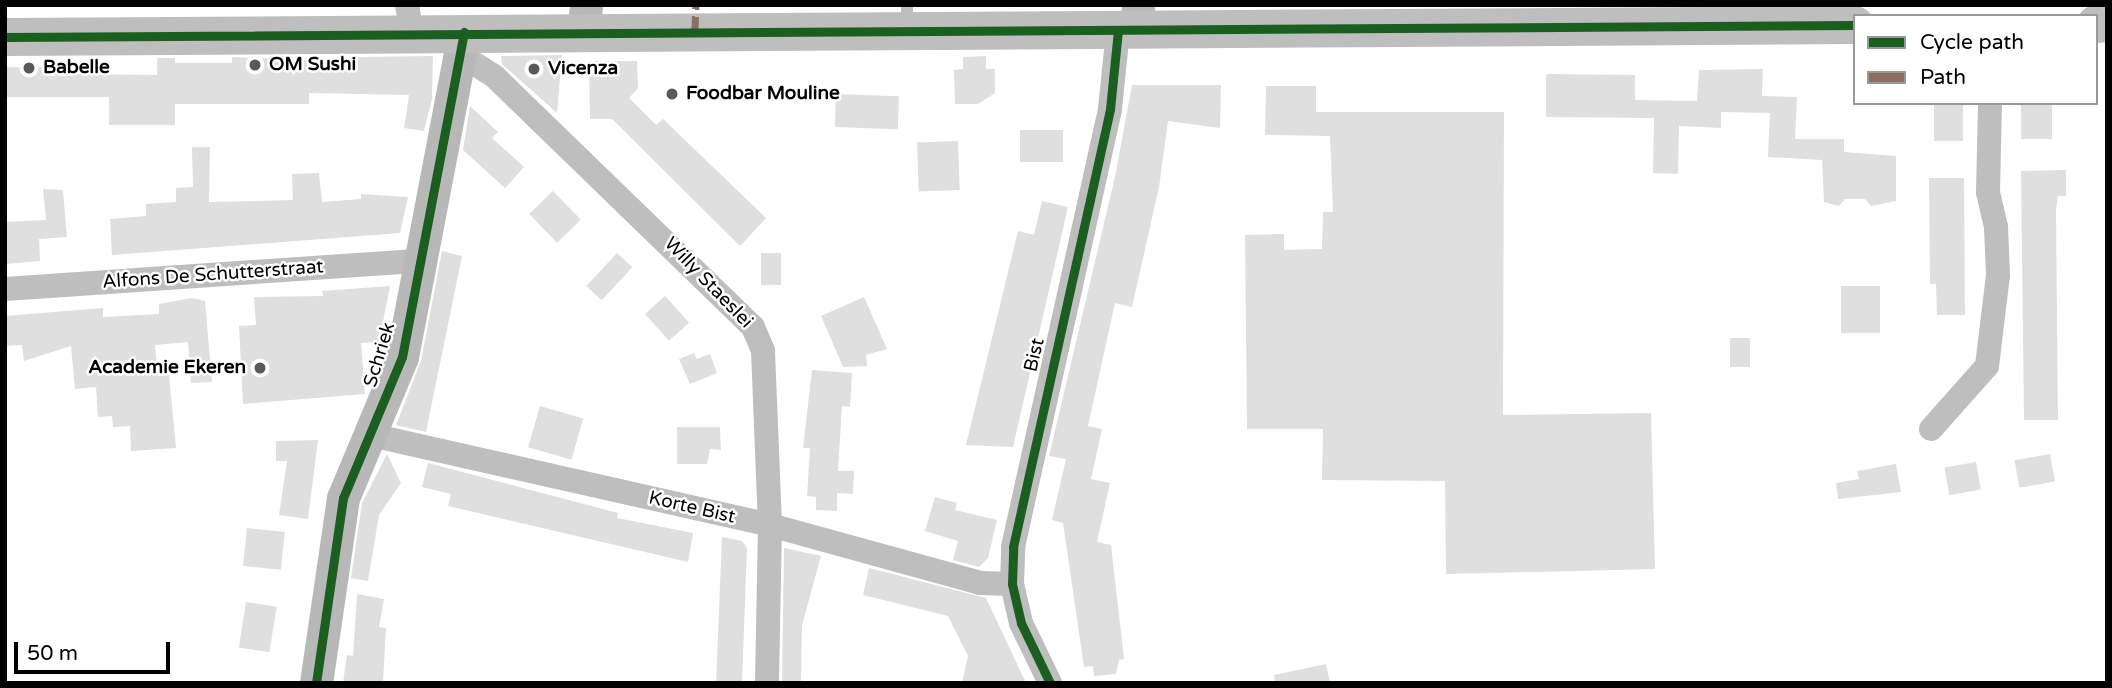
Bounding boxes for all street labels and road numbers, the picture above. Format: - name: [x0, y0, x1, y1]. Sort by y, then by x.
- street label: Willy Staeslei: [659, 233, 757, 333]
- street label: Alfons De Schutterstraat: [102, 256, 324, 294]
- street label: Schriek: [359, 320, 401, 390]
- street label: Bist: [1020, 336, 1050, 374]
- street label: Korte Bist: [646, 487, 738, 529]

